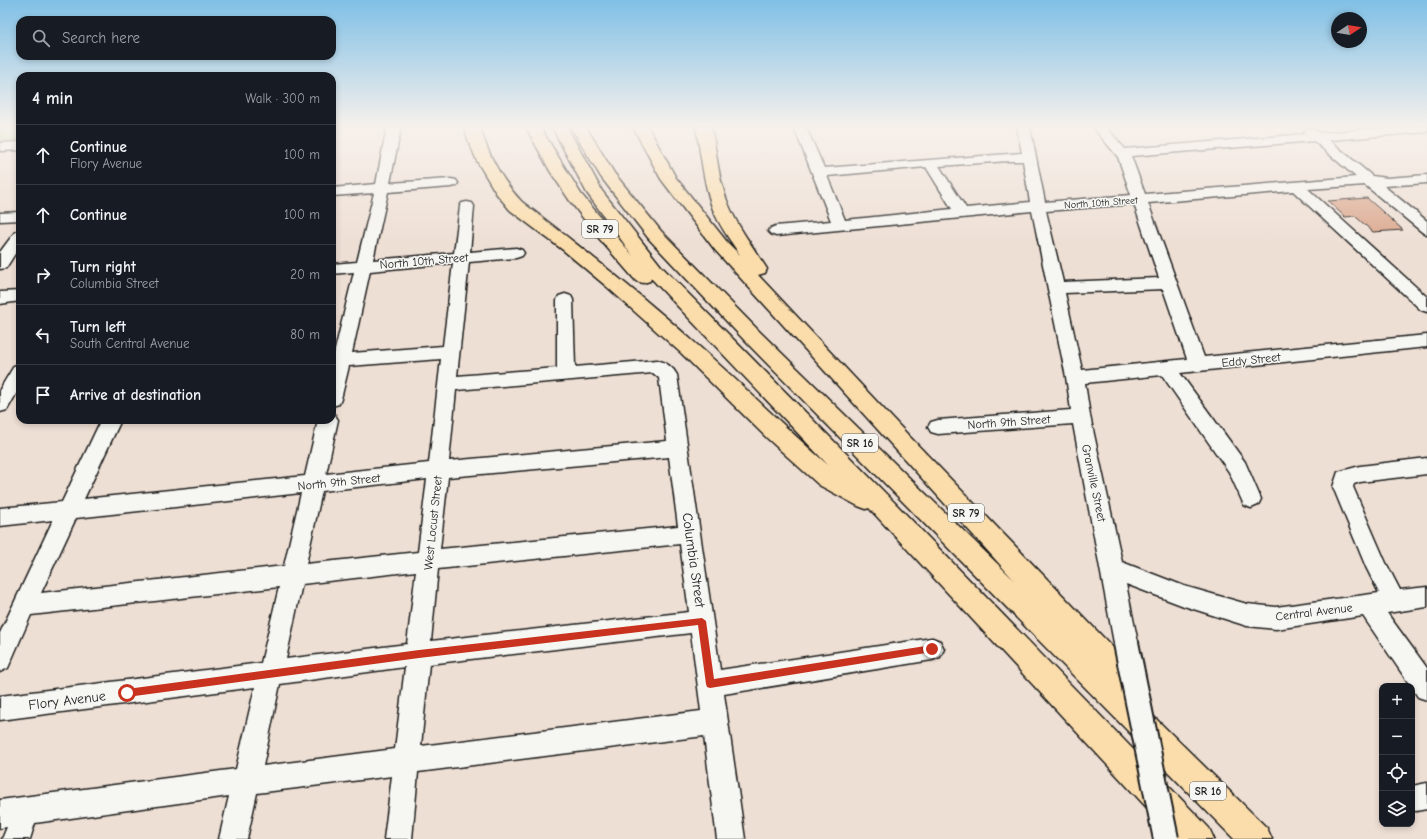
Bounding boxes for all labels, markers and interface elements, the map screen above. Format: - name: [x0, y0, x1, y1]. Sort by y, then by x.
- north arrow: [1331, 12, 1367, 48]
- search box: [16, 16, 336, 60]
- icon: search: [30, 27, 52, 49]
- text: Search here: [62, 29, 140, 47]
- text: 4 min: [32, 89, 73, 108]
- text: Walk · 300 m: [245, 91, 320, 106]
- text: Continue: [70, 138, 127, 156]
- icon: ahead: [32, 144, 54, 166]
- text: 100 m: [284, 147, 320, 162]
- text: Flory Avenue: [70, 156, 142, 171]
- street label: North 10th Street: [1064, 194, 1140, 212]
- icon: ahead: [32, 204, 54, 226]
- text: Continue: [70, 206, 127, 224]
- text: 100 m: [284, 207, 320, 222]
- road number: SR 79: [582, 220, 618, 238]
- street label: North 10th Street: [379, 250, 469, 272]
- text: Turn right: [70, 258, 136, 276]
- icon: right: [32, 264, 54, 286]
- text: 20 m: [290, 267, 320, 282]
- text: Columbia Street: [70, 276, 159, 291]
- text: Turn left: [70, 318, 126, 336]
- icon: left: [32, 324, 54, 346]
- text: 80 m: [290, 327, 320, 342]
- text: South Central Avenue: [70, 336, 190, 351]
- street label: Eddy Street: [1221, 350, 1282, 370]
- icon: arrive: [32, 384, 54, 406]
- text: Arrive at destination: [70, 386, 201, 404]
- street label: North 9th Street: [967, 412, 1052, 432]
- road number: SR 16: [842, 434, 878, 452]
- street label: Granville Street: [1079, 443, 1109, 524]
- street label: North 9th Street: [297, 471, 382, 493]
- street label: West Locust Street: [421, 475, 445, 571]
- road number: SR 79: [948, 504, 984, 522]
- street label: Columbia Street: [678, 512, 709, 609]
- street label: Central Avenue: [1275, 600, 1353, 624]
- route end: [923, 640, 941, 658]
- map controls: [1379, 683, 1415, 827]
- button: +: [1379, 683, 1415, 719]
- route start: [118, 684, 136, 702]
- street label: Flory Avenue: [27, 687, 107, 714]
- button: −: [1379, 719, 1415, 755]
- button: locate: [1379, 755, 1415, 791]
- road number: SR 16: [1190, 782, 1226, 800]
- button: layers: [1379, 791, 1415, 827]

